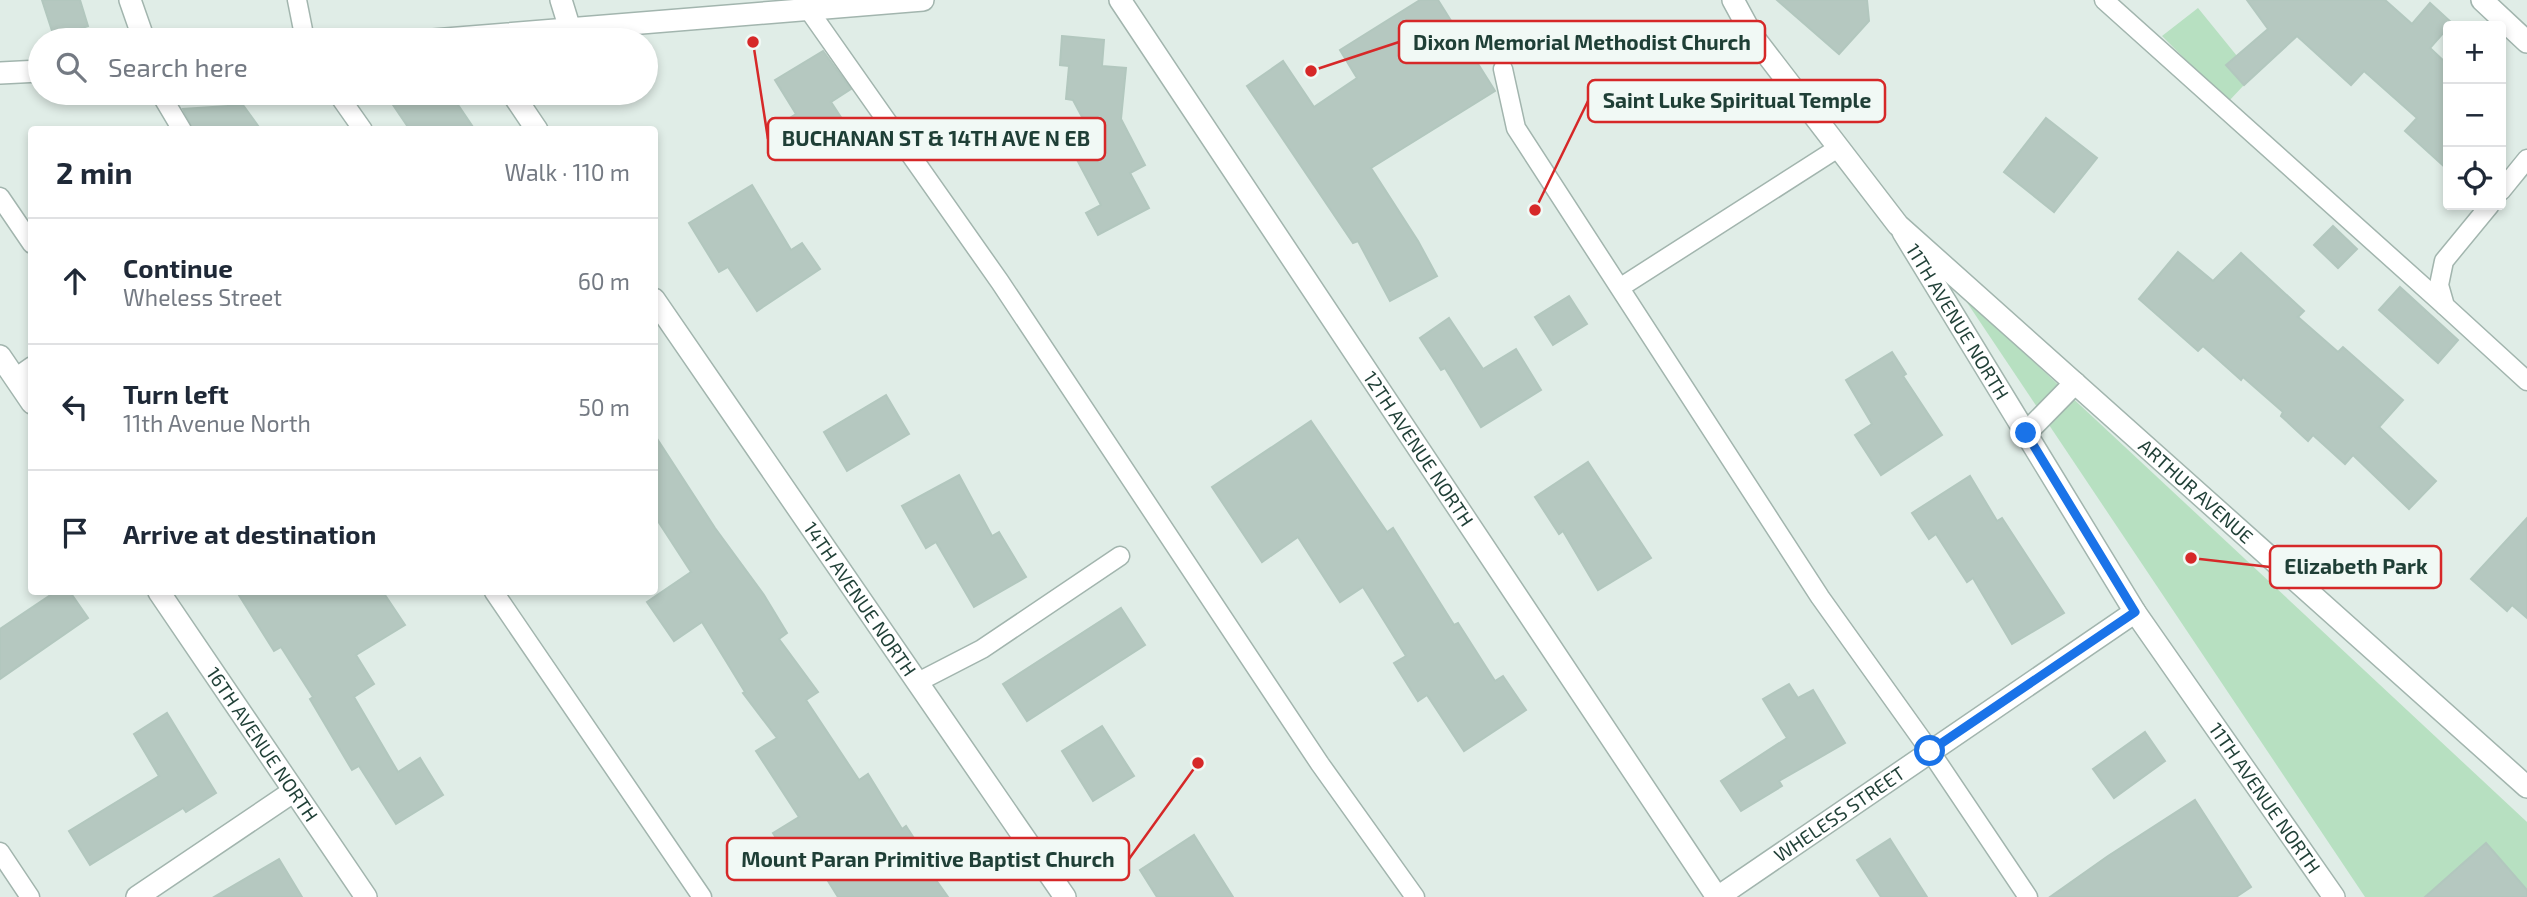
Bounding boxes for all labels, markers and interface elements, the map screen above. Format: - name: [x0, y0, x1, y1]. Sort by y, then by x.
- callout: Dixon Memorial Methodist Church: [1399, 21, 1765, 63]
- map controls: [2443, 21, 2506, 210]
- button: +: [2443, 21, 2506, 84]
- search box: [28, 28, 658, 105]
- text: Dixon Memorial Methodist Church: [1413, 29, 1751, 54]
- icon: search: [52, 48, 90, 86]
- text: Search here: [108, 51, 248, 82]
- callout: Saint Luke Spiritual Temple: [1588, 80, 1885, 122]
- button: −: [2443, 84, 2506, 147]
- text: Saint Luke Spiritual Temple: [1603, 87, 1871, 112]
- callout: BUCHANAN ST & 14TH AVE N EB: [768, 118, 1105, 160]
- text: BUCHANAN ST & 14TH AVE N EB: [782, 125, 1090, 150]
- button: locate: [2443, 147, 2506, 210]
- text: 2 min: [56, 154, 133, 190]
- text: Walk · 110 m: [504, 158, 630, 186]
- street label: 11TH AVENUE NORTH: [1902, 239, 2014, 403]
- text: Continue: [123, 252, 233, 283]
- icon: ahead: [56, 262, 94, 300]
- text: 60 m: [578, 267, 630, 295]
- text: Wheless Street: [123, 283, 282, 311]
- street label: 12TH AVENUE NORTH: [1359, 366, 1479, 530]
- text: Turn left: [123, 378, 229, 409]
- icon: left: [56, 388, 94, 426]
- text: 50 m: [579, 393, 630, 421]
- text: 11th Avenue North: [123, 409, 311, 437]
- route end: [2010, 417, 2041, 448]
- street label: ARTHUR AVENUE: [2134, 434, 2258, 548]
- icon: arrive: [56, 514, 94, 552]
- street label: 14TH AVENUE NORTH: [799, 517, 922, 680]
- text: Arrive at destination: [123, 518, 376, 549]
- callout: Elizabeth Park: [2270, 546, 2441, 588]
- text: Elizabeth Park: [2284, 553, 2428, 578]
- street label: 16TH AVENUE NORTH: [202, 662, 323, 826]
- street label: 11TH AVENUE NORTH: [2205, 718, 2326, 877]
- route start: [1914, 735, 1945, 766]
- street label: WHELESS STREET: [1769, 761, 1909, 866]
- callout: Mount Paran Primitive Baptist Church: [727, 838, 1129, 880]
- text: Mount Paran Primitive Baptist Church: [741, 846, 1115, 871]

